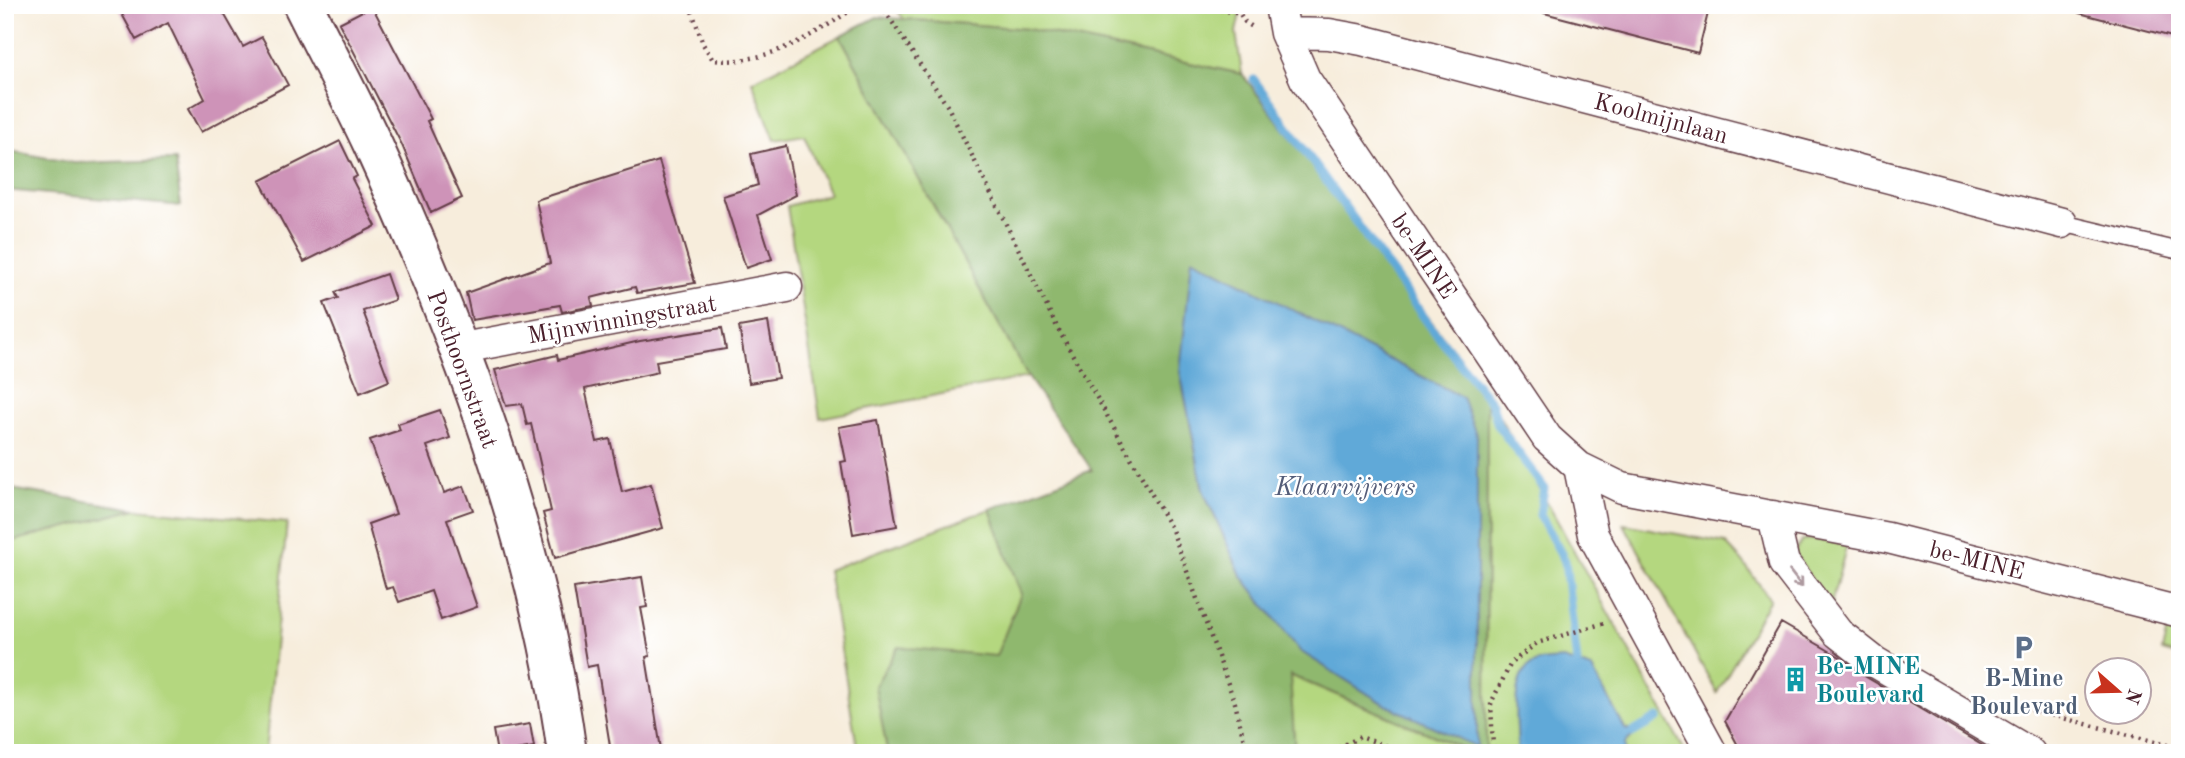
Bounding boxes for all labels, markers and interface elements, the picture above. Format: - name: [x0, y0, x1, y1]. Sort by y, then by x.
- street label: Koolmijnlaan: [1591, 91, 1730, 149]
- street label: be-MINE: [1385, 210, 1459, 304]
- street label: Posthoornstraat: [421, 287, 501, 452]
- street label: Mijnwinningstraat: [526, 293, 719, 349]
- water label: Klaarvijvers: [1274, 475, 1415, 501]
- street label: be-MINE: [1927, 539, 2026, 585]
- one-way arrow: [1789, 570, 1804, 588]
- parking icon: B-Mine Boulevard: [2010, 633, 2038, 661]
- place label: Be-MINE Boulevard: [1816, 656, 1924, 708]
- north arrow: [2084, 656, 2154, 726]
- building icon: Be-MINE Boulevard: [1782, 666, 1810, 694]
- place label: B-Mine Boulevard: [1970, 668, 2078, 720]
- text: N: [2120, 686, 2143, 706]

